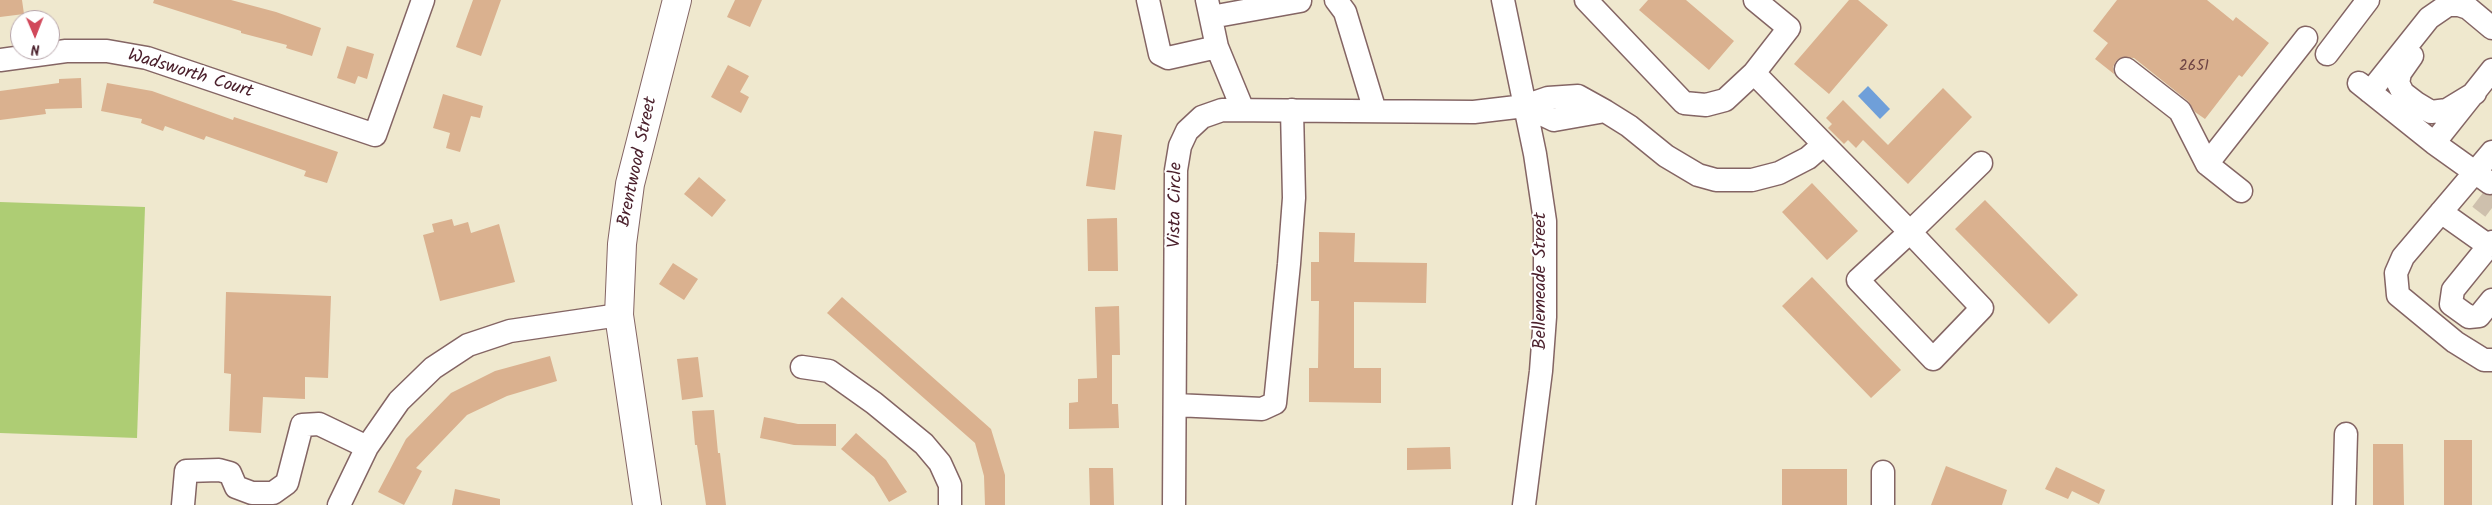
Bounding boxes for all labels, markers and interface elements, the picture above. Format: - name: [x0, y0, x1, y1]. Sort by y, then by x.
- north arrow: [10, 10, 60, 60]
- text: N: [31, 38, 40, 60]
- street label: Wadsworth Court: [125, 46, 255, 104]
- house number: 2651: [2179, 58, 2209, 76]
- street label: Brentwood Street: [615, 95, 663, 229]
- street label: Vista Circle: [1165, 162, 1189, 248]
- street label: Bellemeade Street: [1531, 212, 1553, 350]

